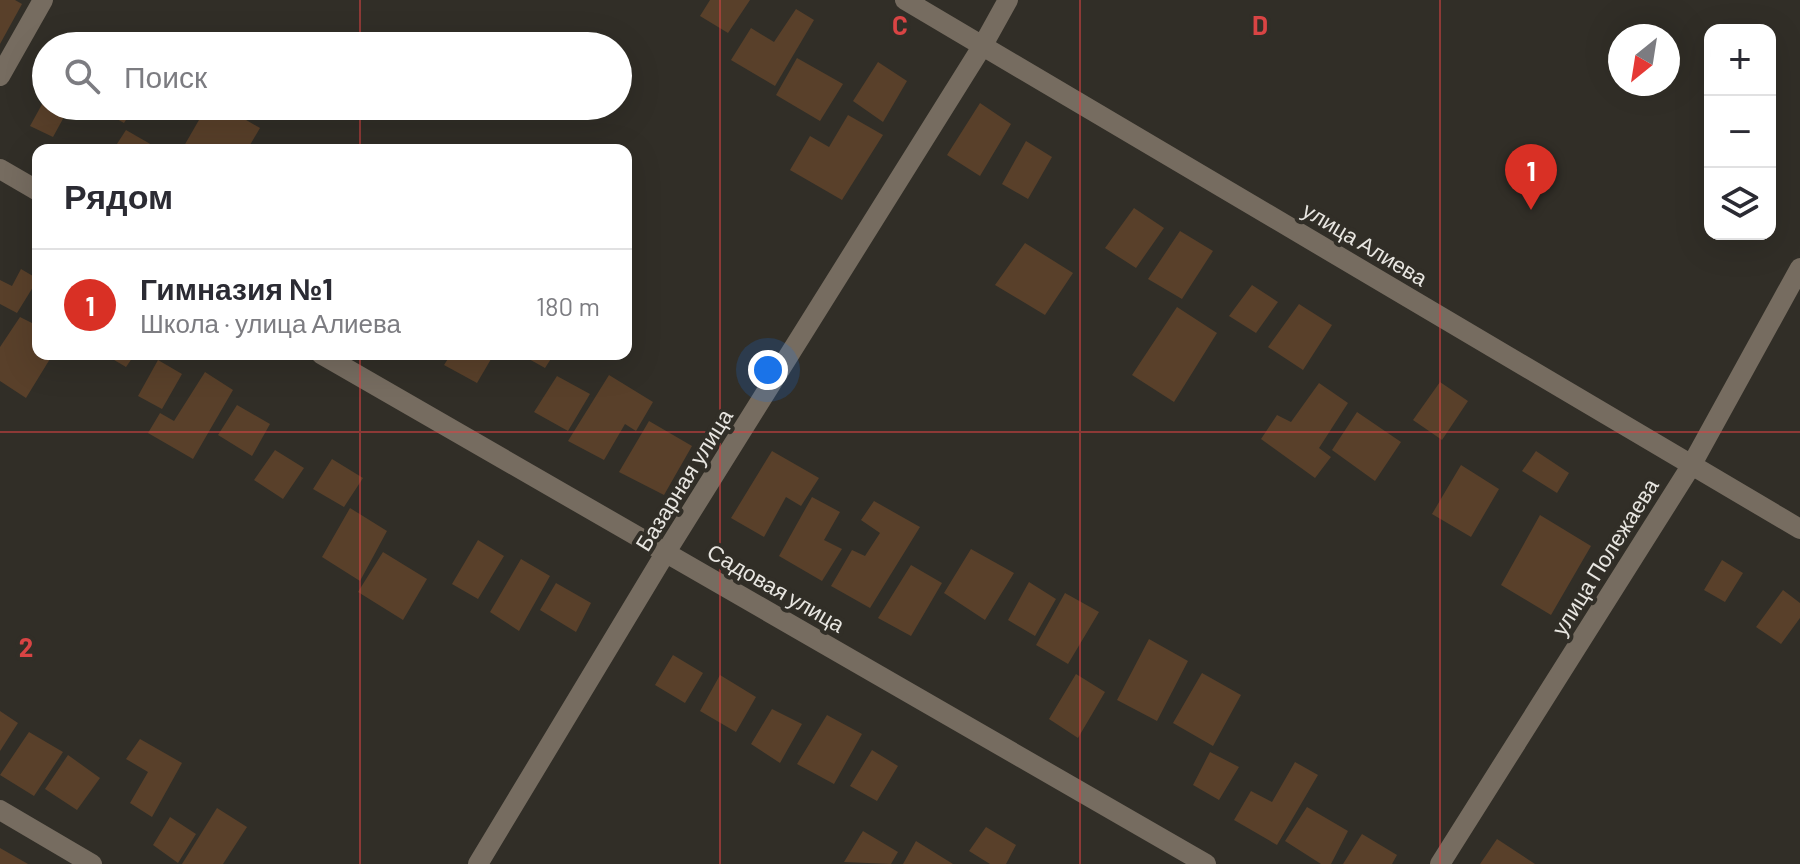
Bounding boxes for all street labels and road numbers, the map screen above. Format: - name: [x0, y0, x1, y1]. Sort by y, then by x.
- street label: улица Алиева: [1298, 196, 1433, 292]
- street label: Базарная улица: [629, 403, 738, 556]
- street label: улица Полежаева: [1545, 473, 1664, 640]
- street label: Садовая улица: [703, 537, 850, 638]

